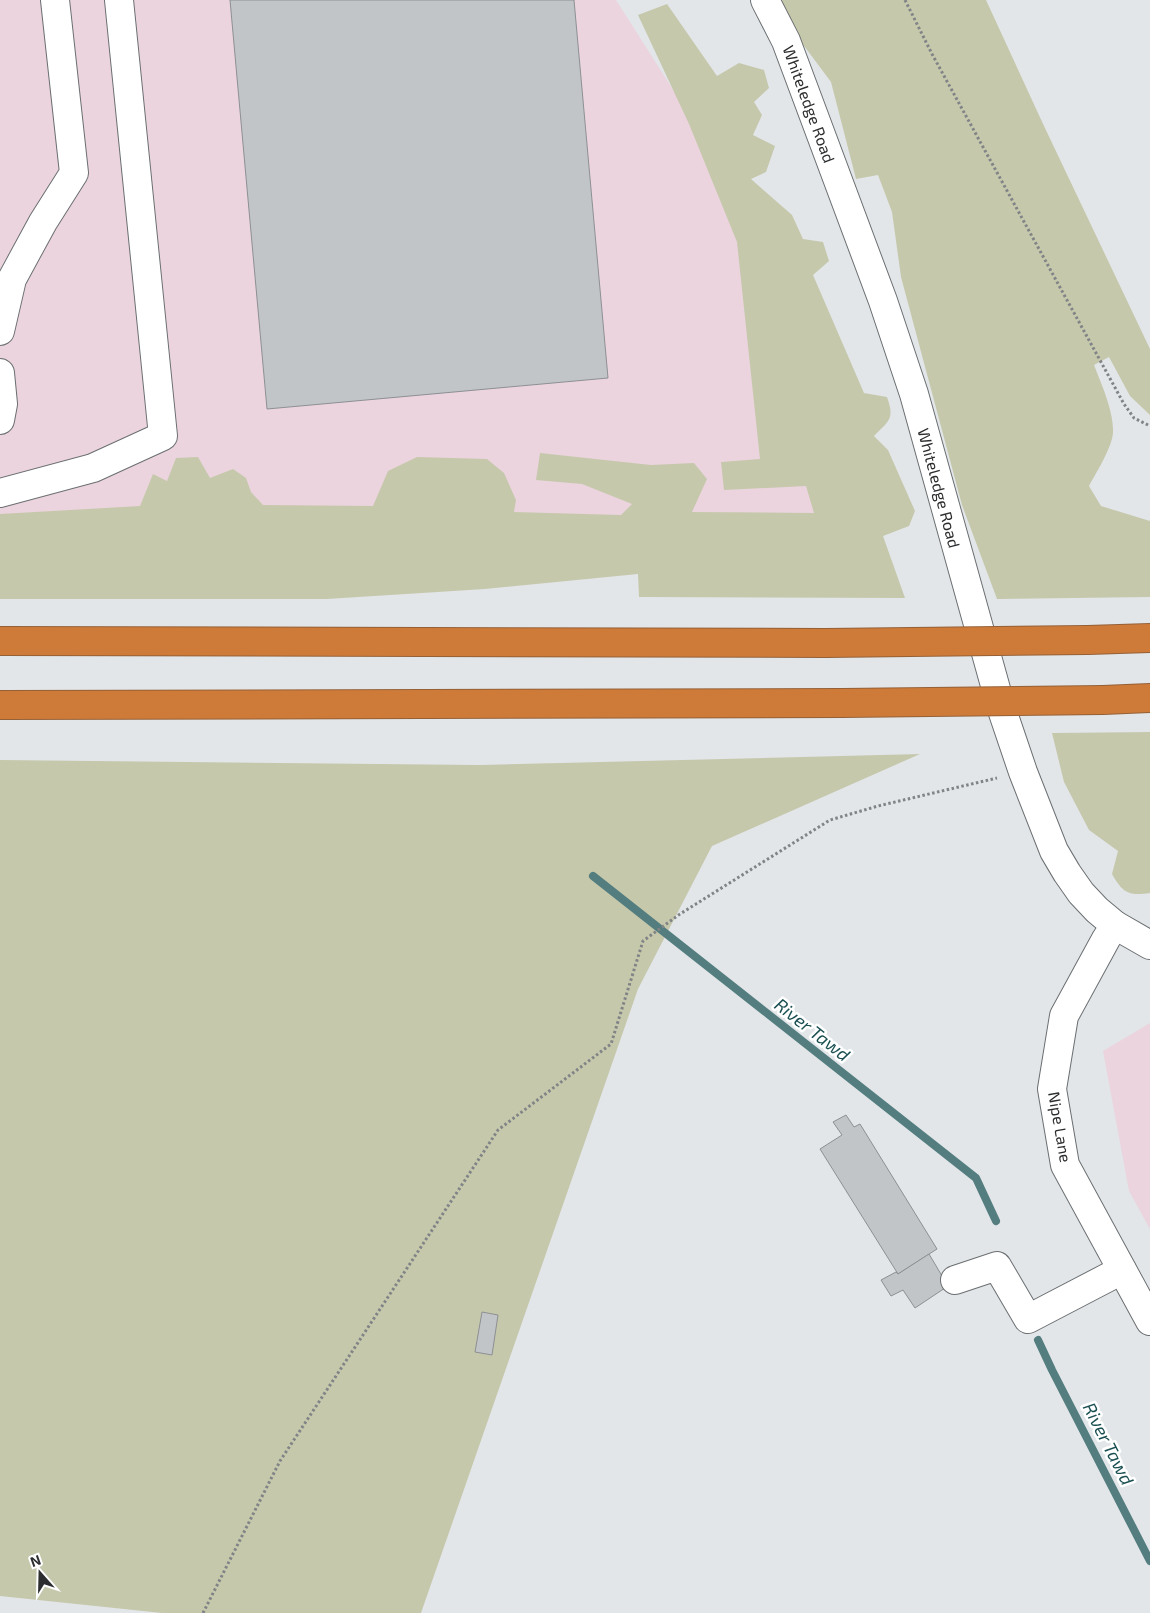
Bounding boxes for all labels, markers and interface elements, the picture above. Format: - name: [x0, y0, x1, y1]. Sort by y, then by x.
- street label: Whiteledge Road: [779, 43, 840, 165]
- street label: Whiteledge Road: [914, 426, 965, 550]
- water label: River Tawd: [771, 993, 855, 1065]
- street label: Nipe Lane: [1045, 1090, 1076, 1164]
- water label: River Tawd: [1079, 1399, 1139, 1488]
- north arrow: [15, 1548, 65, 1598]
- text: N: [28, 1551, 43, 1570]

